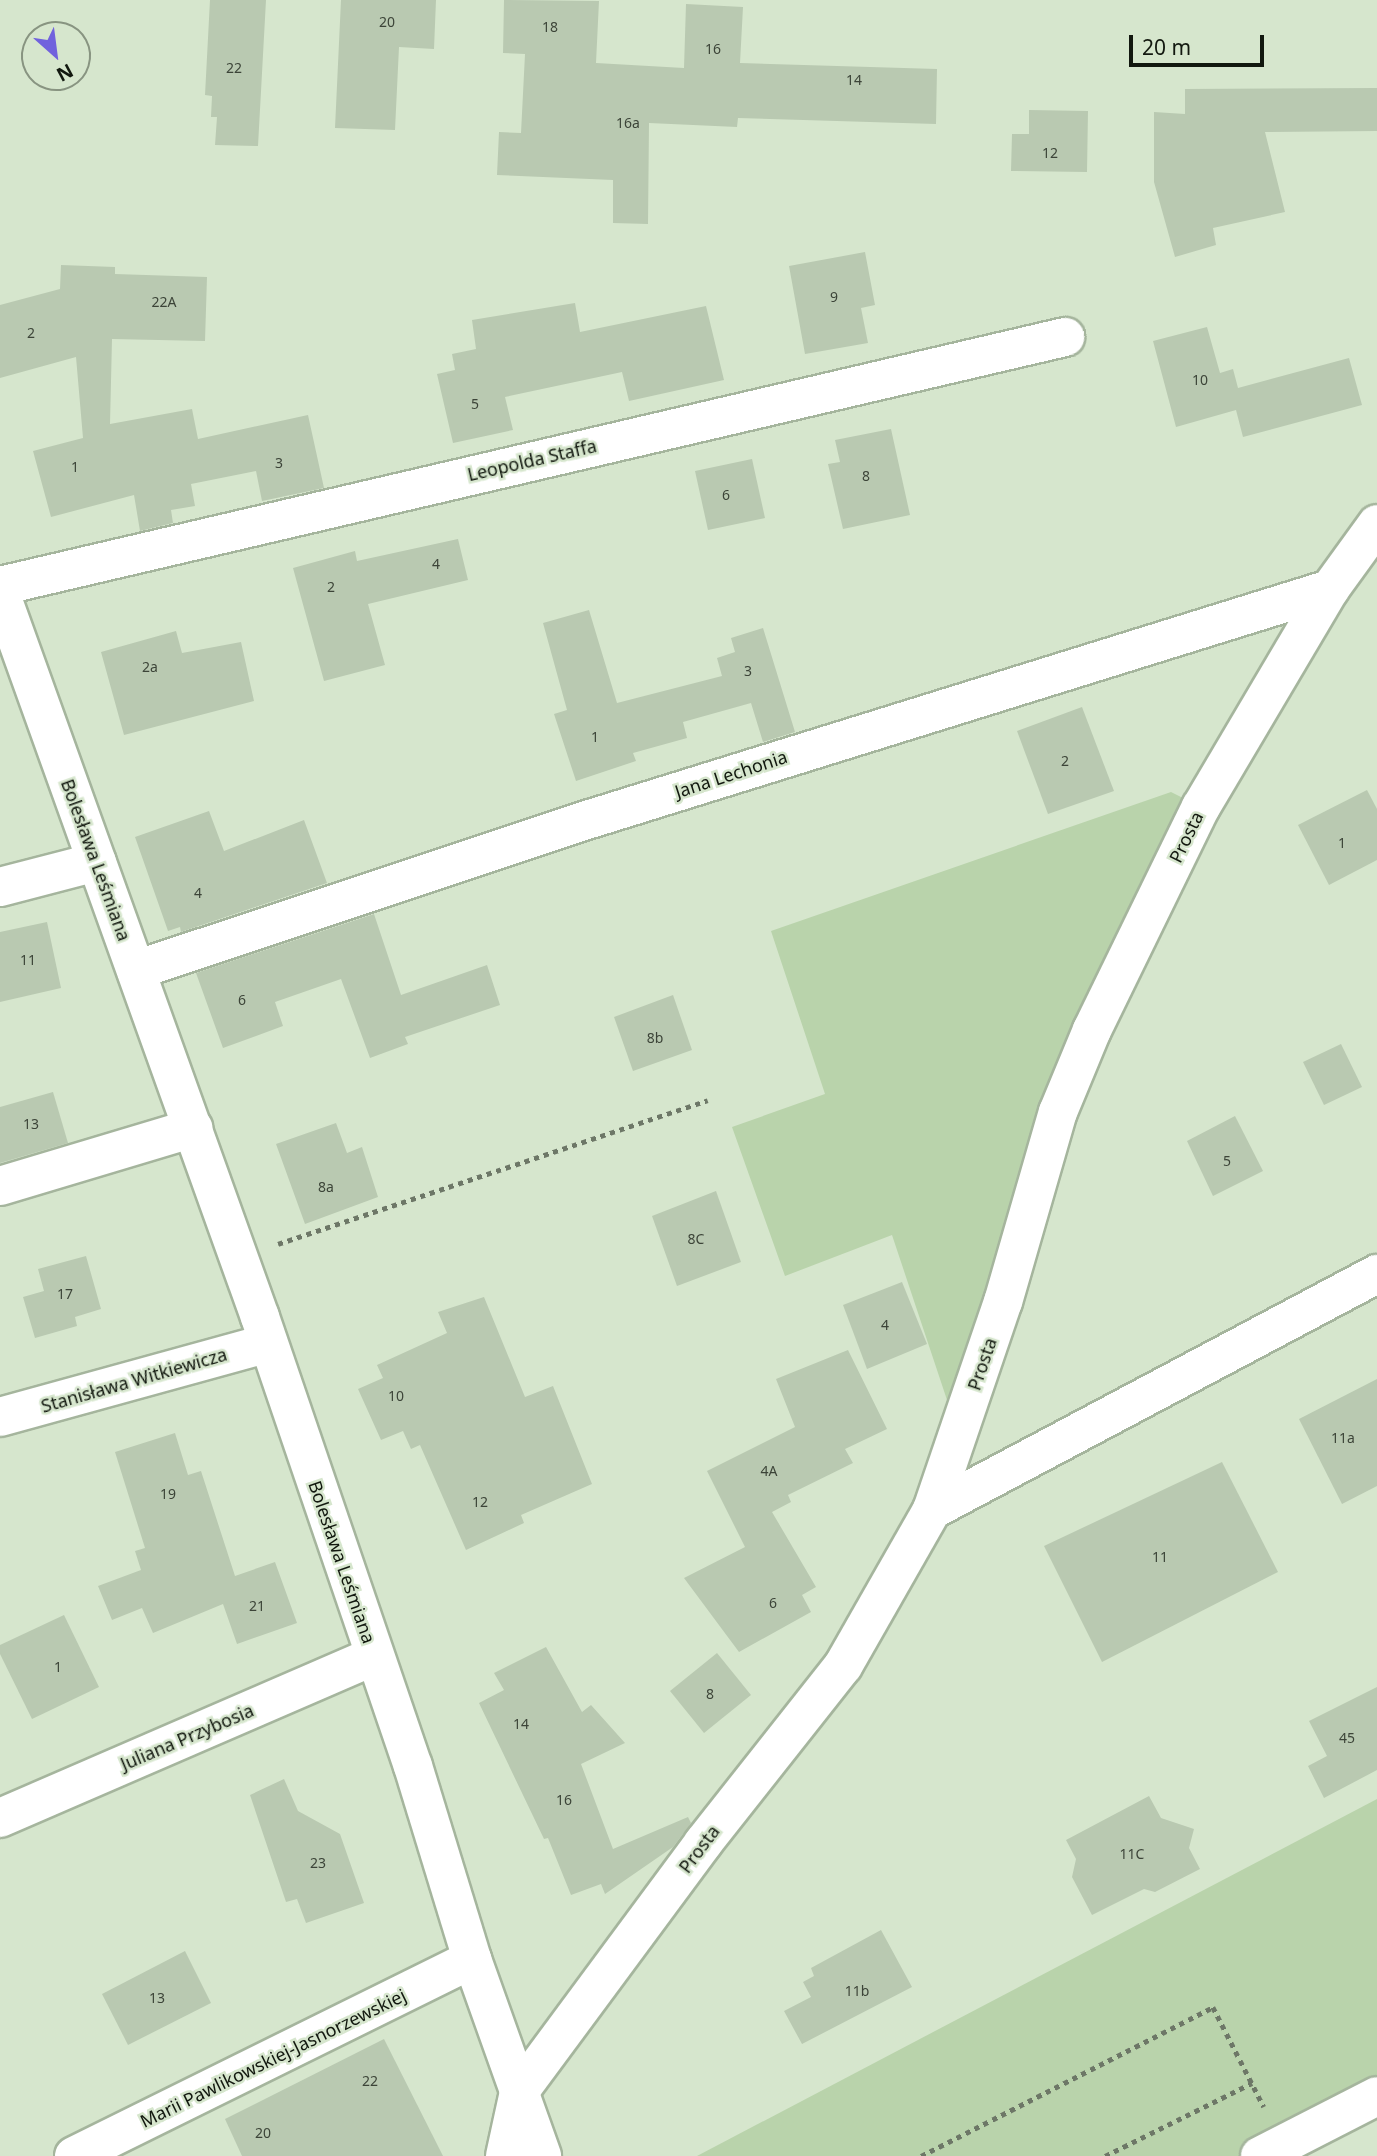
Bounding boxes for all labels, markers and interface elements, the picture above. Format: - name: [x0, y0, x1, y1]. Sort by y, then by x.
- house number: 20: [379, 14, 395, 30]
- house number: 18: [542, 19, 558, 35]
- north arrow: [21, 21, 91, 91]
- scale bar: [1132, 21, 1267, 65]
- text: 20 m: [1142, 33, 1191, 61]
- house number: 16: [705, 41, 721, 57]
- text: N: [52, 58, 78, 88]
- house number: 22: [226, 60, 242, 76]
- house number: 14: [846, 72, 862, 88]
- house number: 16a: [616, 115, 640, 131]
- house number: 12: [1042, 145, 1058, 161]
- house number: 9: [830, 289, 838, 305]
- house number: 22A: [152, 294, 176, 310]
- house number: 2: [27, 325, 35, 341]
- house number: 10: [1192, 372, 1208, 388]
- house number: 5: [471, 396, 479, 412]
- street label: Leopolda Staffa: [465, 435, 599, 485]
- house number: 3: [275, 455, 283, 471]
- house number: 1: [71, 459, 79, 475]
- house number: 8: [862, 468, 870, 484]
- house number: 6: [722, 487, 730, 503]
- house number: 4: [432, 556, 440, 572]
- house number: 2: [327, 579, 335, 595]
- house number: 2a: [142, 659, 158, 675]
- house number: 3: [744, 663, 752, 679]
- house number: 1: [591, 729, 599, 745]
- street label: Jana Lechonia: [672, 746, 790, 802]
- house number: 2: [1061, 753, 1069, 769]
- street label: Bolesława Leśmiana: [57, 776, 135, 944]
- street label: Prosta: [1164, 808, 1208, 866]
- house number: 1: [1338, 835, 1346, 851]
- house number: 4: [194, 885, 202, 901]
- house number: 11: [20, 952, 36, 968]
- house number: 6: [238, 992, 246, 1008]
- house number: 8b: [647, 1030, 663, 1046]
- house number: 13: [23, 1116, 39, 1132]
- house number: 5: [1223, 1153, 1231, 1169]
- house number: 8a: [318, 1179, 334, 1195]
- house number: 8C: [688, 1231, 704, 1247]
- house number: 17: [57, 1286, 73, 1302]
- house number: 4: [881, 1317, 889, 1333]
- street label: Prosta: [963, 1335, 1001, 1393]
- street label: Stanisława Witkiewicza: [39, 1343, 229, 1417]
- house number: 10: [388, 1388, 404, 1404]
- house number: 11a: [1331, 1430, 1355, 1446]
- house number: 4A: [761, 1463, 777, 1479]
- street label: Bolesława Leśmiana: [304, 1478, 380, 1646]
- house number: 19: [160, 1486, 176, 1502]
- house number: 12: [472, 1494, 488, 1510]
- house number: 11: [1152, 1549, 1168, 1565]
- house number: 6: [769, 1595, 777, 1611]
- house number: 21: [249, 1598, 265, 1614]
- house number: 1: [54, 1659, 62, 1675]
- house number: 8: [706, 1686, 714, 1702]
- street label: Juliana Przybosia: [117, 1699, 257, 1775]
- house number: 14: [513, 1716, 529, 1732]
- house number: 45: [1339, 1730, 1355, 1746]
- house number: 16: [556, 1792, 572, 1808]
- street label: Prosta: [674, 1821, 724, 1877]
- house number: 11C: [1120, 1846, 1144, 1862]
- house number: 23: [310, 1855, 326, 1871]
- house number: 11b: [845, 1983, 869, 1999]
- street label: Marii Pawlikowskiej-Jasnorzewskiej: [137, 1984, 409, 2132]
- house number: 13: [149, 1990, 165, 2006]
- house number: 22: [362, 2073, 378, 2089]
- house number: 20: [255, 2125, 271, 2141]

